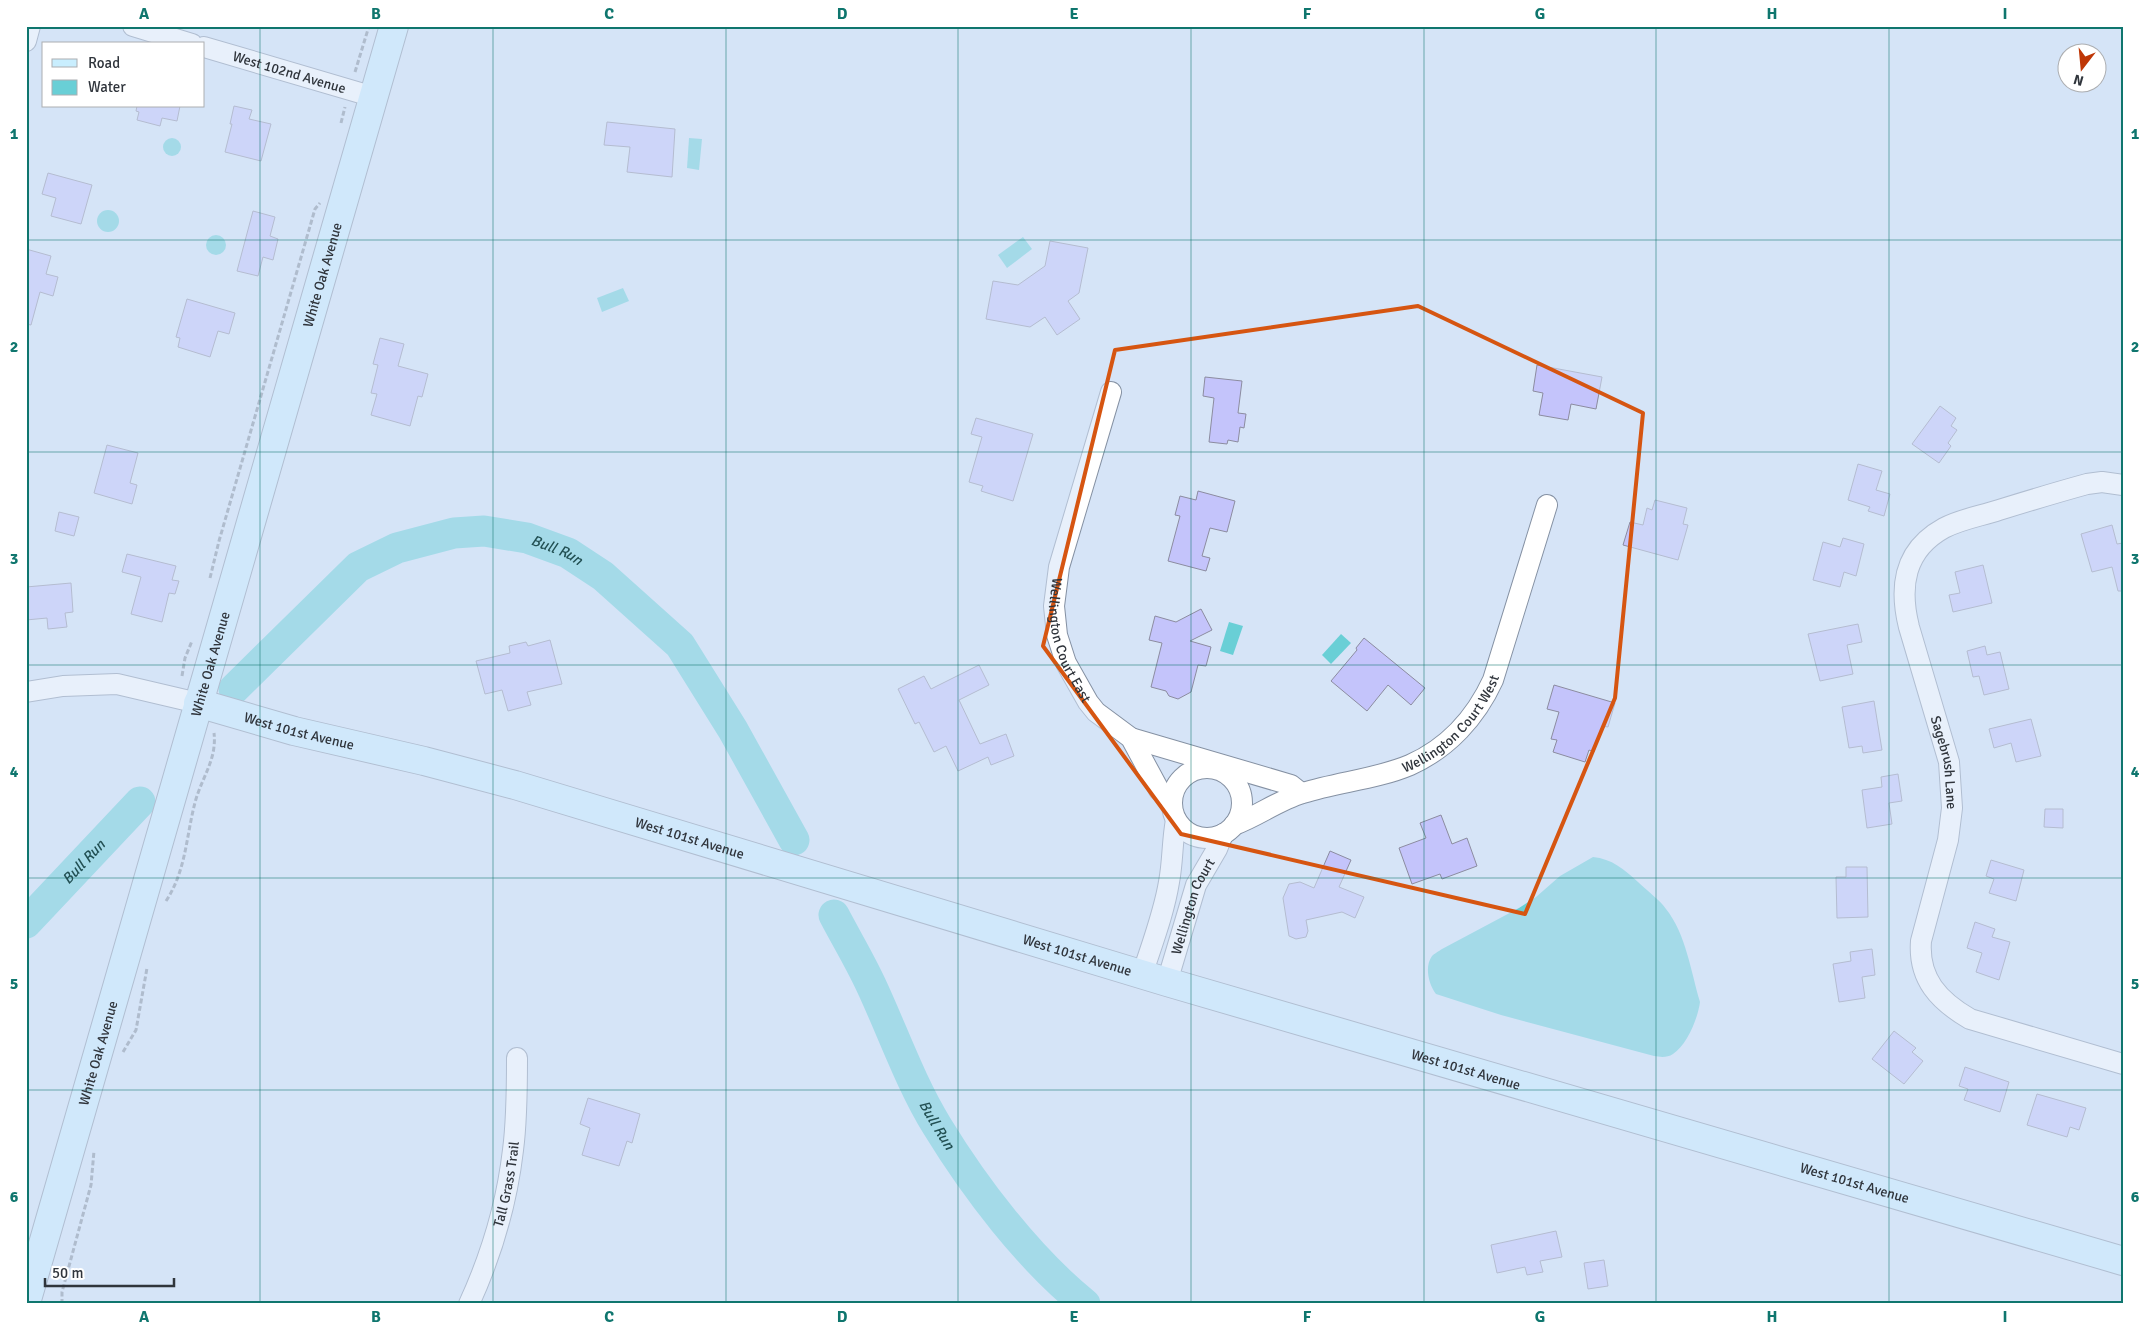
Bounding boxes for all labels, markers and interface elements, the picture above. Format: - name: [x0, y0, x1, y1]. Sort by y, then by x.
- text: A: [139, 4, 150, 24]
- text: B: [371, 4, 381, 24]
- text: C: [604, 4, 614, 24]
- text: D: [837, 4, 848, 24]
- text: E: [1069, 4, 1079, 24]
- text: F: [1303, 4, 1312, 24]
- text: G: [1535, 4, 1545, 24]
- text: H: [1767, 4, 1777, 24]
- text: I: [2002, 4, 2008, 24]
- legend: [42, 42, 205, 108]
- north arrow: [2056, 42, 2106, 92]
- street label: West 102nd Avenue: [231, 48, 348, 97]
- text: Road: [88, 54, 120, 72]
- text: N: [2072, 71, 2086, 90]
- text: Water: [88, 78, 126, 96]
- text: 1: [10, 124, 19, 144]
- text: 1: [2131, 124, 2140, 144]
- street label: White Oak Avenue: [300, 221, 346, 329]
- text: 2: [10, 337, 18, 357]
- text: 2: [2131, 337, 2139, 357]
- water label: Bull Run: [529, 531, 587, 570]
- text: 3: [10, 549, 18, 569]
- text: 3: [2131, 549, 2139, 569]
- street label: Wellington Court East: [1045, 577, 1095, 706]
- street label: White Oak Avenue: [187, 610, 234, 719]
- street label: Wellington Court West: [1400, 673, 1503, 776]
- street label: West 101st Avenue: [242, 709, 356, 754]
- street label: Sagebrush Lane: [1927, 714, 1960, 810]
- text: 4: [10, 762, 19, 782]
- text: 4: [2131, 762, 2140, 782]
- street label: West 101st Avenue: [633, 814, 746, 863]
- water label: Bull Run: [58, 835, 109, 888]
- street label: Wellington Court: [1168, 855, 1219, 957]
- street label: West 101st Avenue: [1021, 931, 1134, 980]
- text: 5: [10, 974, 18, 994]
- text: 5: [2131, 974, 2139, 994]
- street label: White Oak Avenue: [75, 999, 122, 1108]
- street label: West 101st Avenue: [1409, 1046, 1522, 1094]
- water label: Bull Run: [915, 1097, 959, 1154]
- street label: Tall Grass Trail: [490, 1140, 523, 1229]
- street label: West 101st Avenue: [1798, 1159, 1911, 1207]
- text: 6: [10, 1187, 19, 1207]
- text: 6: [2131, 1187, 2140, 1207]
- scale bar: [45, 1255, 174, 1287]
- text: 50 m: [52, 1264, 83, 1282]
- text: A: [139, 1307, 150, 1327]
- text: B: [371, 1307, 381, 1327]
- text: C: [604, 1307, 614, 1327]
- text: D: [837, 1307, 848, 1327]
- text: E: [1069, 1307, 1079, 1327]
- text: F: [1303, 1307, 1312, 1327]
- text: G: [1535, 1307, 1545, 1327]
- text: H: [1767, 1307, 1777, 1327]
- text: I: [2002, 1307, 2008, 1327]

